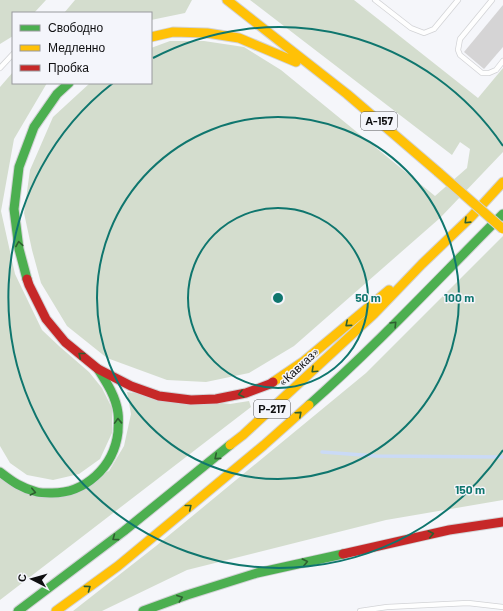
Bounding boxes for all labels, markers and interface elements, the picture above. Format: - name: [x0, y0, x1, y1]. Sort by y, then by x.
- legend: [12, 12, 152, 84]
- text: Свободно: [48, 20, 103, 35]
- text: Медленно: [48, 40, 105, 55]
- text: Пробка: [48, 60, 89, 75]
- road number: А-157: [361, 112, 397, 130]
- one-way arrow: [464, 216, 472, 224]
- one-way arrow: [15, 241, 24, 247]
- text: 50 m: [355, 290, 381, 304]
- text: 100 m: [444, 290, 474, 304]
- centre of rings: [271, 291, 285, 305]
- one-way arrow: [346, 319, 353, 326]
- one-way arrow: [389, 321, 397, 329]
- street label: «Кавказ»: [275, 344, 322, 389]
- one-way arrow: [78, 352, 85, 359]
- one-way arrow: [311, 365, 318, 372]
- one-way arrow: [238, 389, 245, 398]
- road number: Р-217: [254, 400, 290, 418]
- one-way arrow: [294, 411, 302, 418]
- one-way arrow: [114, 418, 123, 424]
- one-way arrow: [214, 452, 221, 459]
- text: 150 m: [455, 482, 485, 496]
- one-way arrow: [30, 487, 36, 495]
- one-way arrow: [185, 504, 192, 511]
- one-way arrow: [428, 530, 435, 538]
- one-way arrow: [113, 533, 120, 540]
- north arrow: [12, 559, 52, 599]
- one-way arrow: [301, 559, 308, 567]
- text: С: [15, 573, 28, 583]
- one-way arrow: [83, 586, 90, 593]
- one-way arrow: [176, 594, 183, 602]

